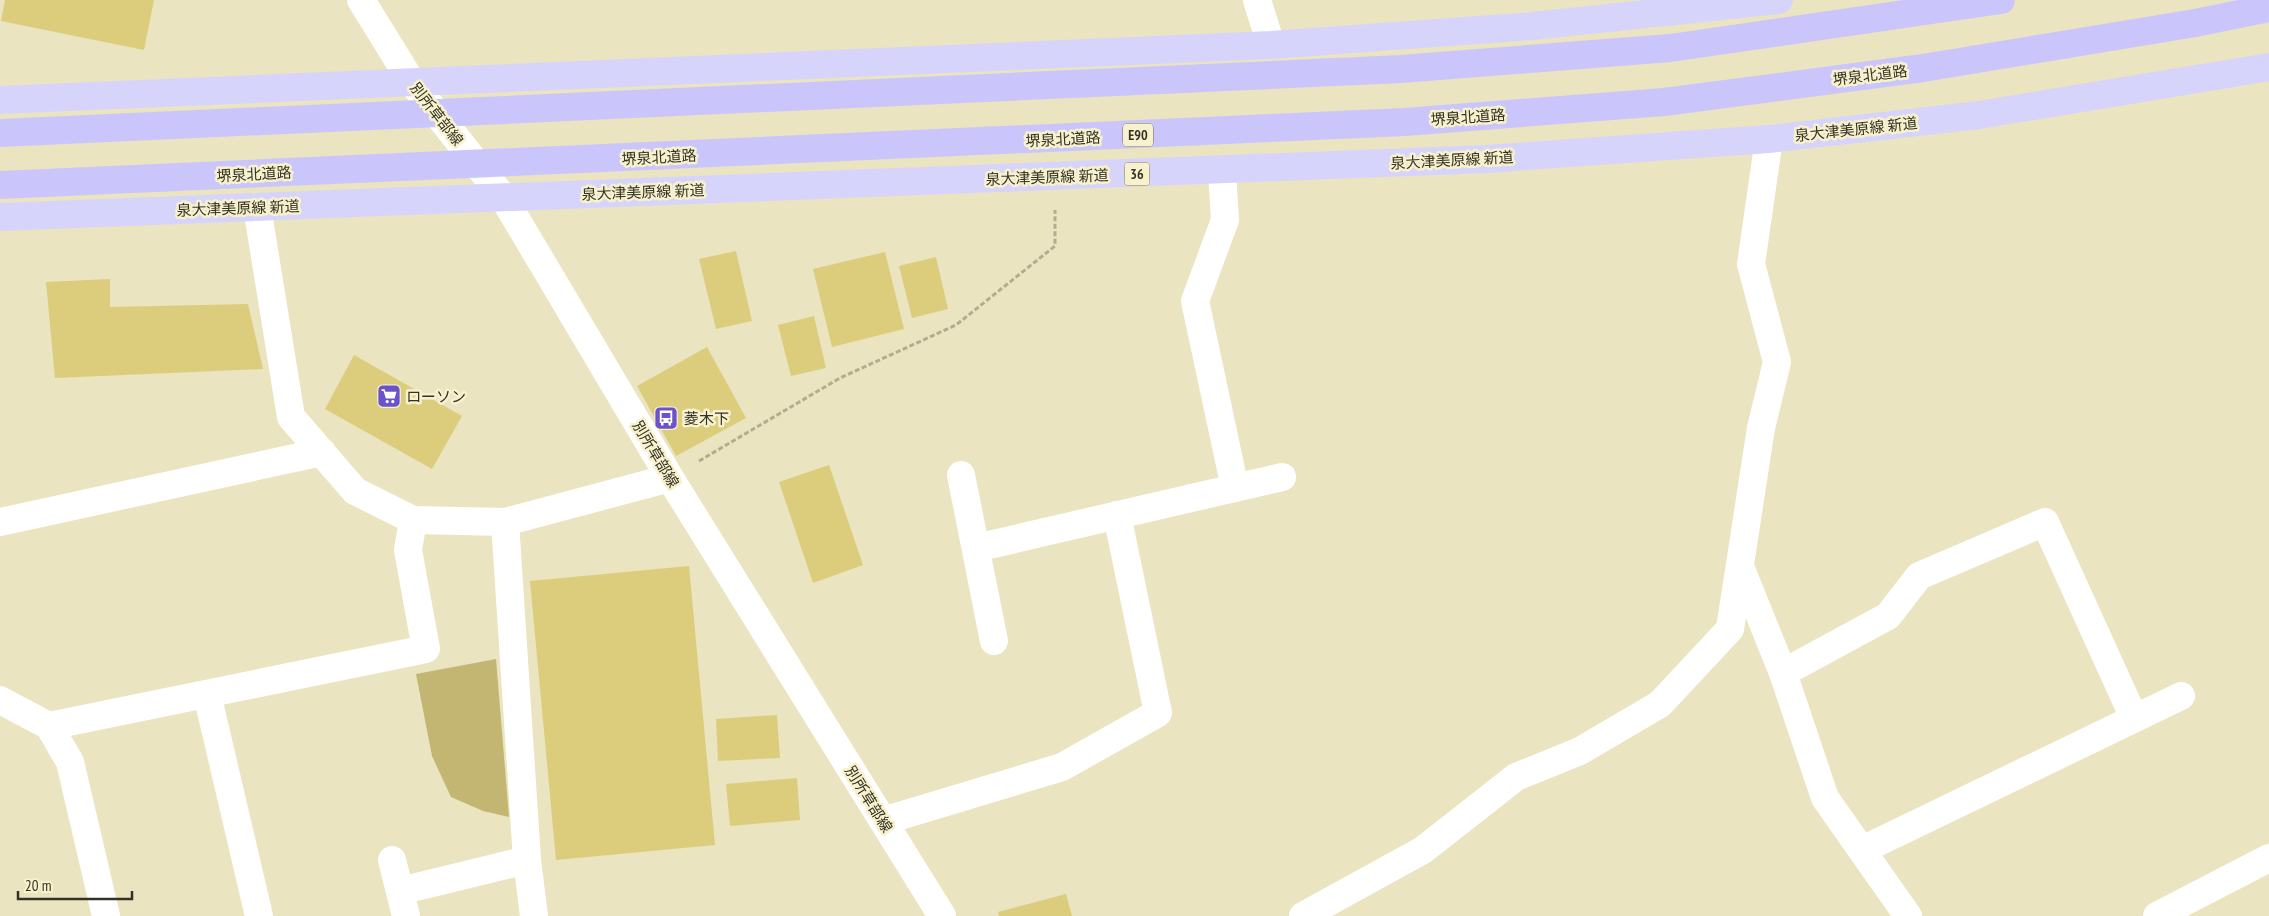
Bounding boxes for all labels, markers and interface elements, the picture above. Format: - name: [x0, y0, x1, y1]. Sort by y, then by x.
- street label: 堺泉北道路: [1832, 61, 1908, 89]
- street label: 別所草部線: [406, 79, 468, 149]
- street label: 堺泉北道路: [1430, 105, 1506, 129]
- street label: 泉大津美原線 新道: [1794, 113, 1918, 145]
- road number: E90: [1123, 124, 1153, 146]
- street label: 堺泉北道路: [1025, 128, 1101, 150]
- street label: 堺泉北道路: [621, 146, 697, 168]
- street label: 泉大津美原線 新道: [1390, 147, 1514, 173]
- road number: 36: [1124, 162, 1150, 185]
- street label: 堺泉北道路: [216, 163, 292, 185]
- street label: 泉大津美原線 新道: [985, 165, 1109, 189]
- street label: 泉大津美原線 新道: [581, 180, 705, 204]
- street label: 泉大津美原線 新道: [176, 196, 300, 220]
- supermarket icon: ローソン: [376, 383, 402, 409]
- place label: ローソン: [406, 387, 466, 406]
- bus stop icon: 菱木下: [653, 405, 679, 431]
- place label: 菱木下: [684, 409, 729, 428]
- street label: 別所草部線: [629, 417, 683, 491]
- street label: 別所草部線: [841, 762, 897, 836]
- scale bar: [18, 868, 131, 900]
- text: 20 m: [25, 876, 51, 895]

